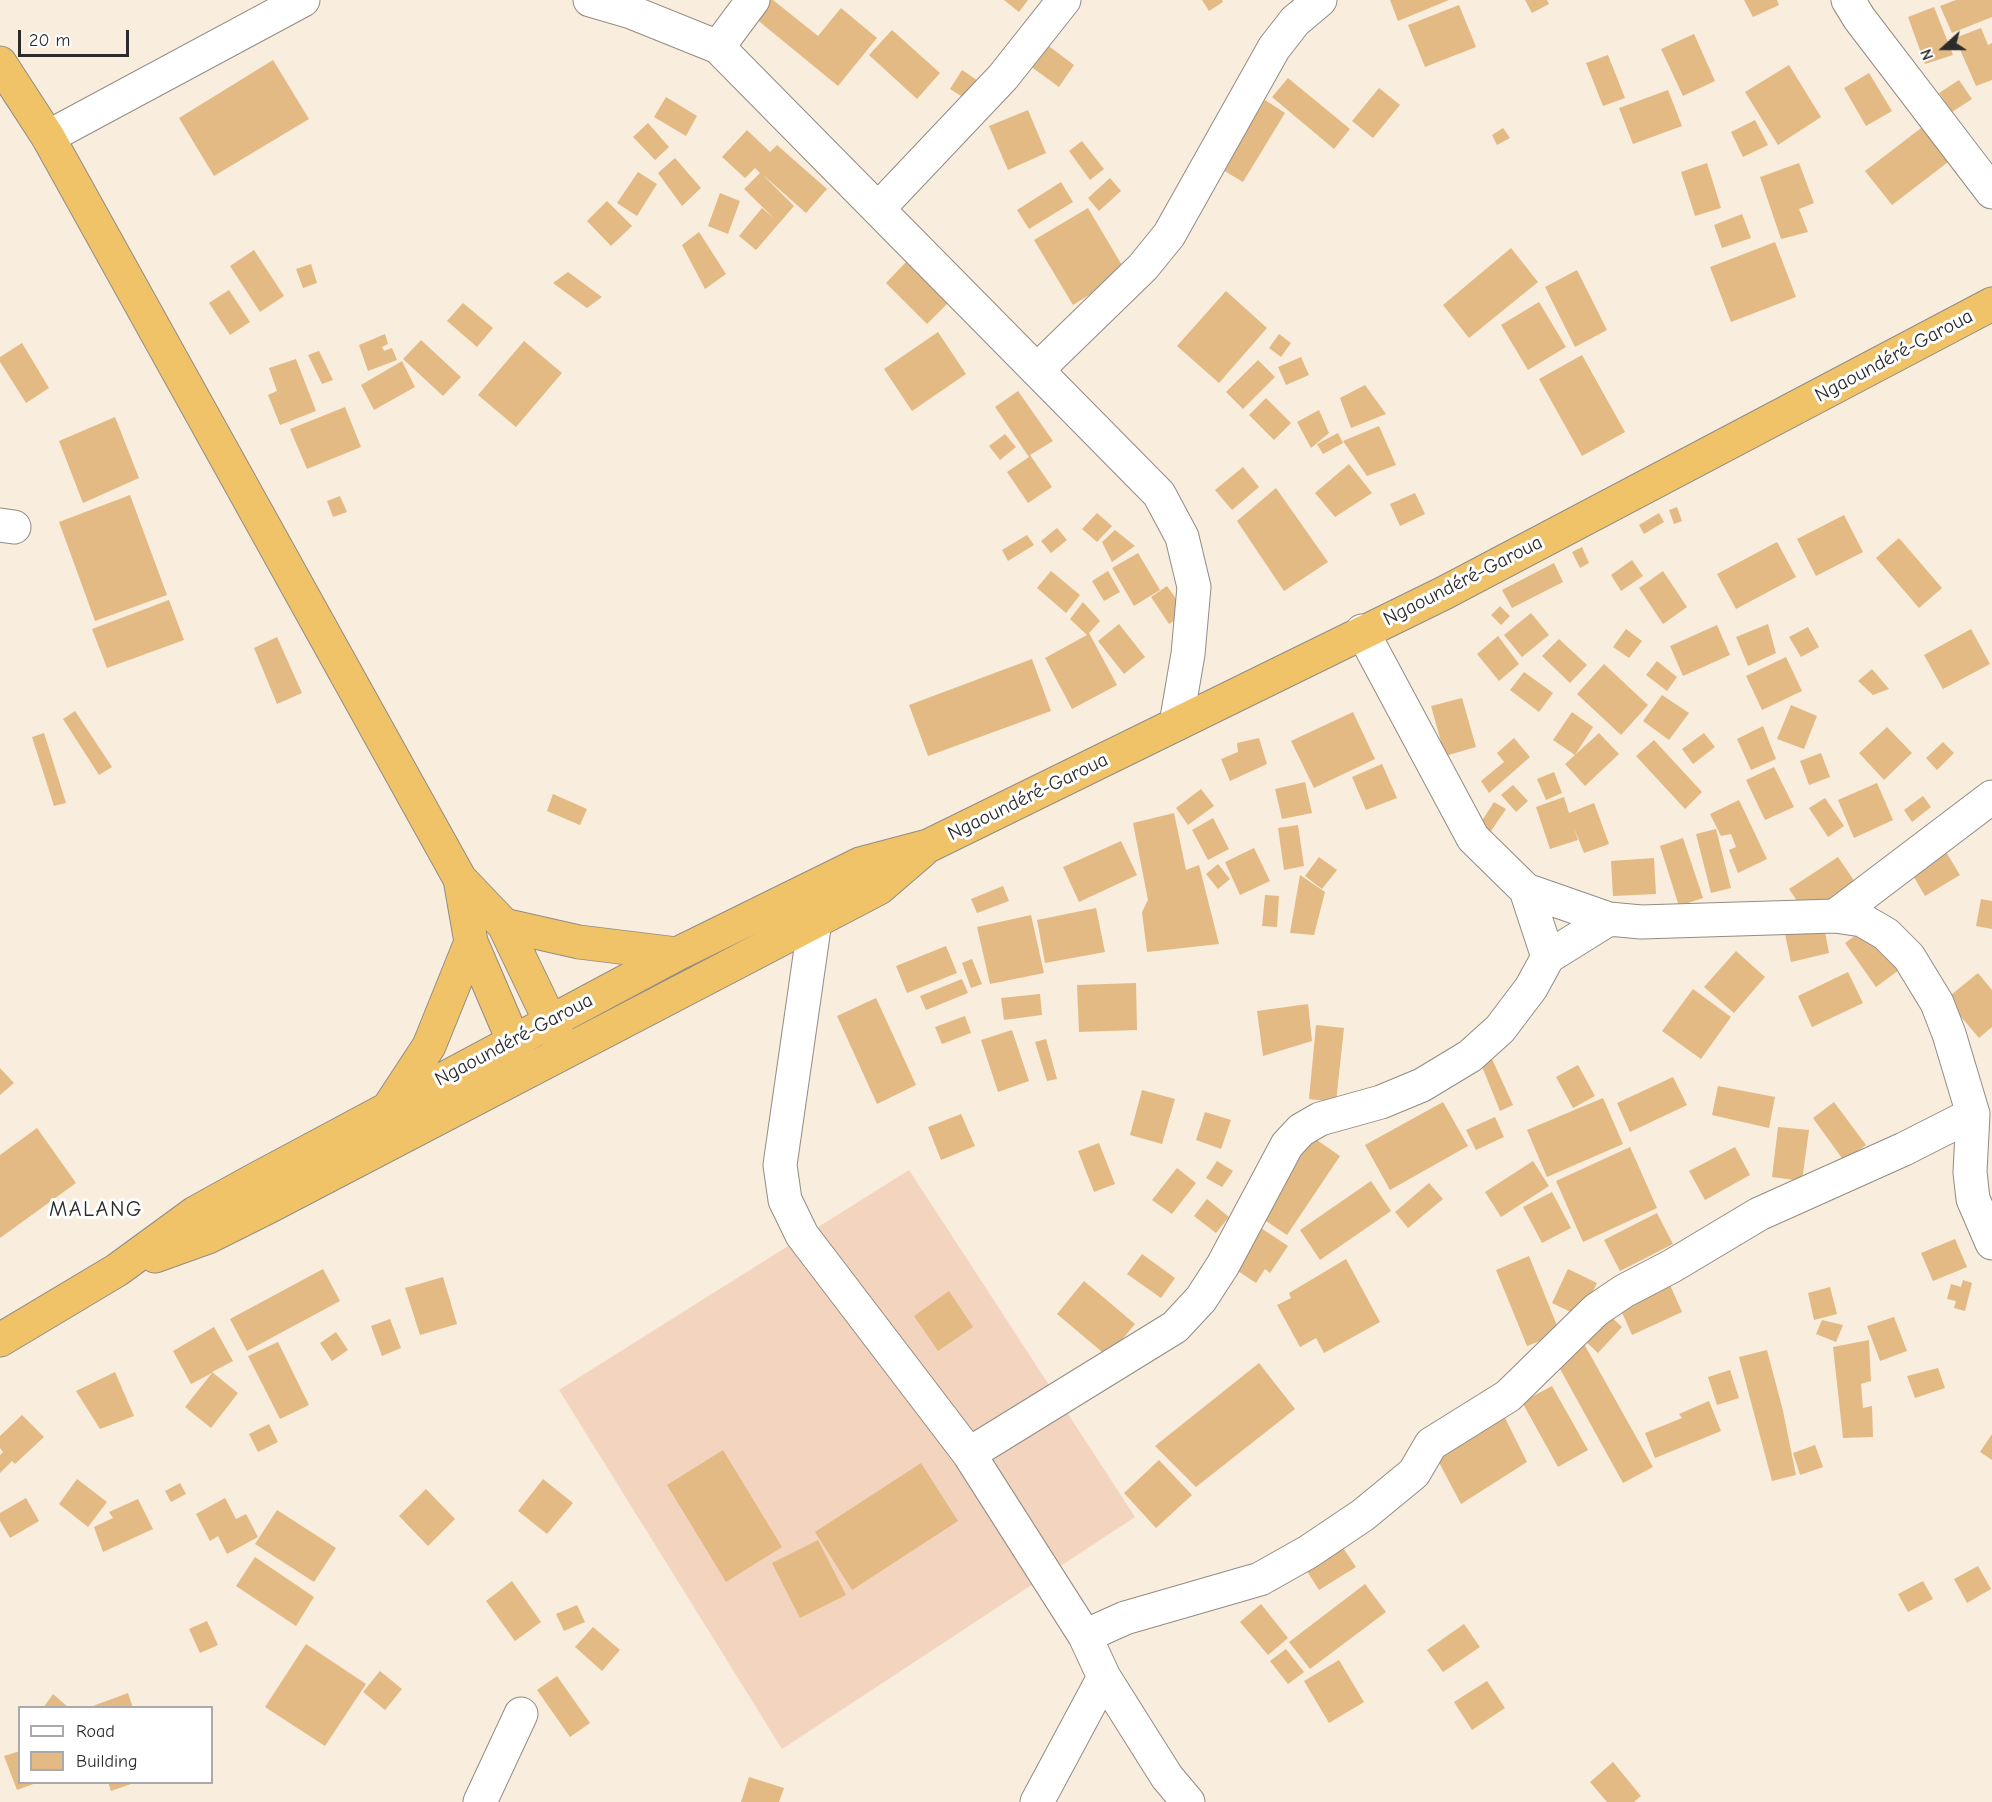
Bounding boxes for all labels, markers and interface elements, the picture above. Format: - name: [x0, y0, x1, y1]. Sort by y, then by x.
- scale bar: [21, 18, 132, 56]
- north arrow: [1914, 18, 1974, 78]
- text: 20 m: [29, 30, 70, 51]
- text: N: [1917, 46, 1937, 63]
- street label: Ngaoundéré-Garoua: [1811, 304, 1977, 408]
- street label: Ngaoundéré-Garoua: [1379, 531, 1547, 631]
- street label: Ngaoundéré-Garoua: [944, 748, 1112, 846]
- street label: Ngaoundéré-Garoua: [431, 988, 597, 1092]
- district label: MALANG: [49, 1197, 143, 1223]
- legend: [18, 1706, 213, 1784]
- text: Road: [76, 1721, 115, 1742]
- text: Building: [76, 1751, 138, 1772]

